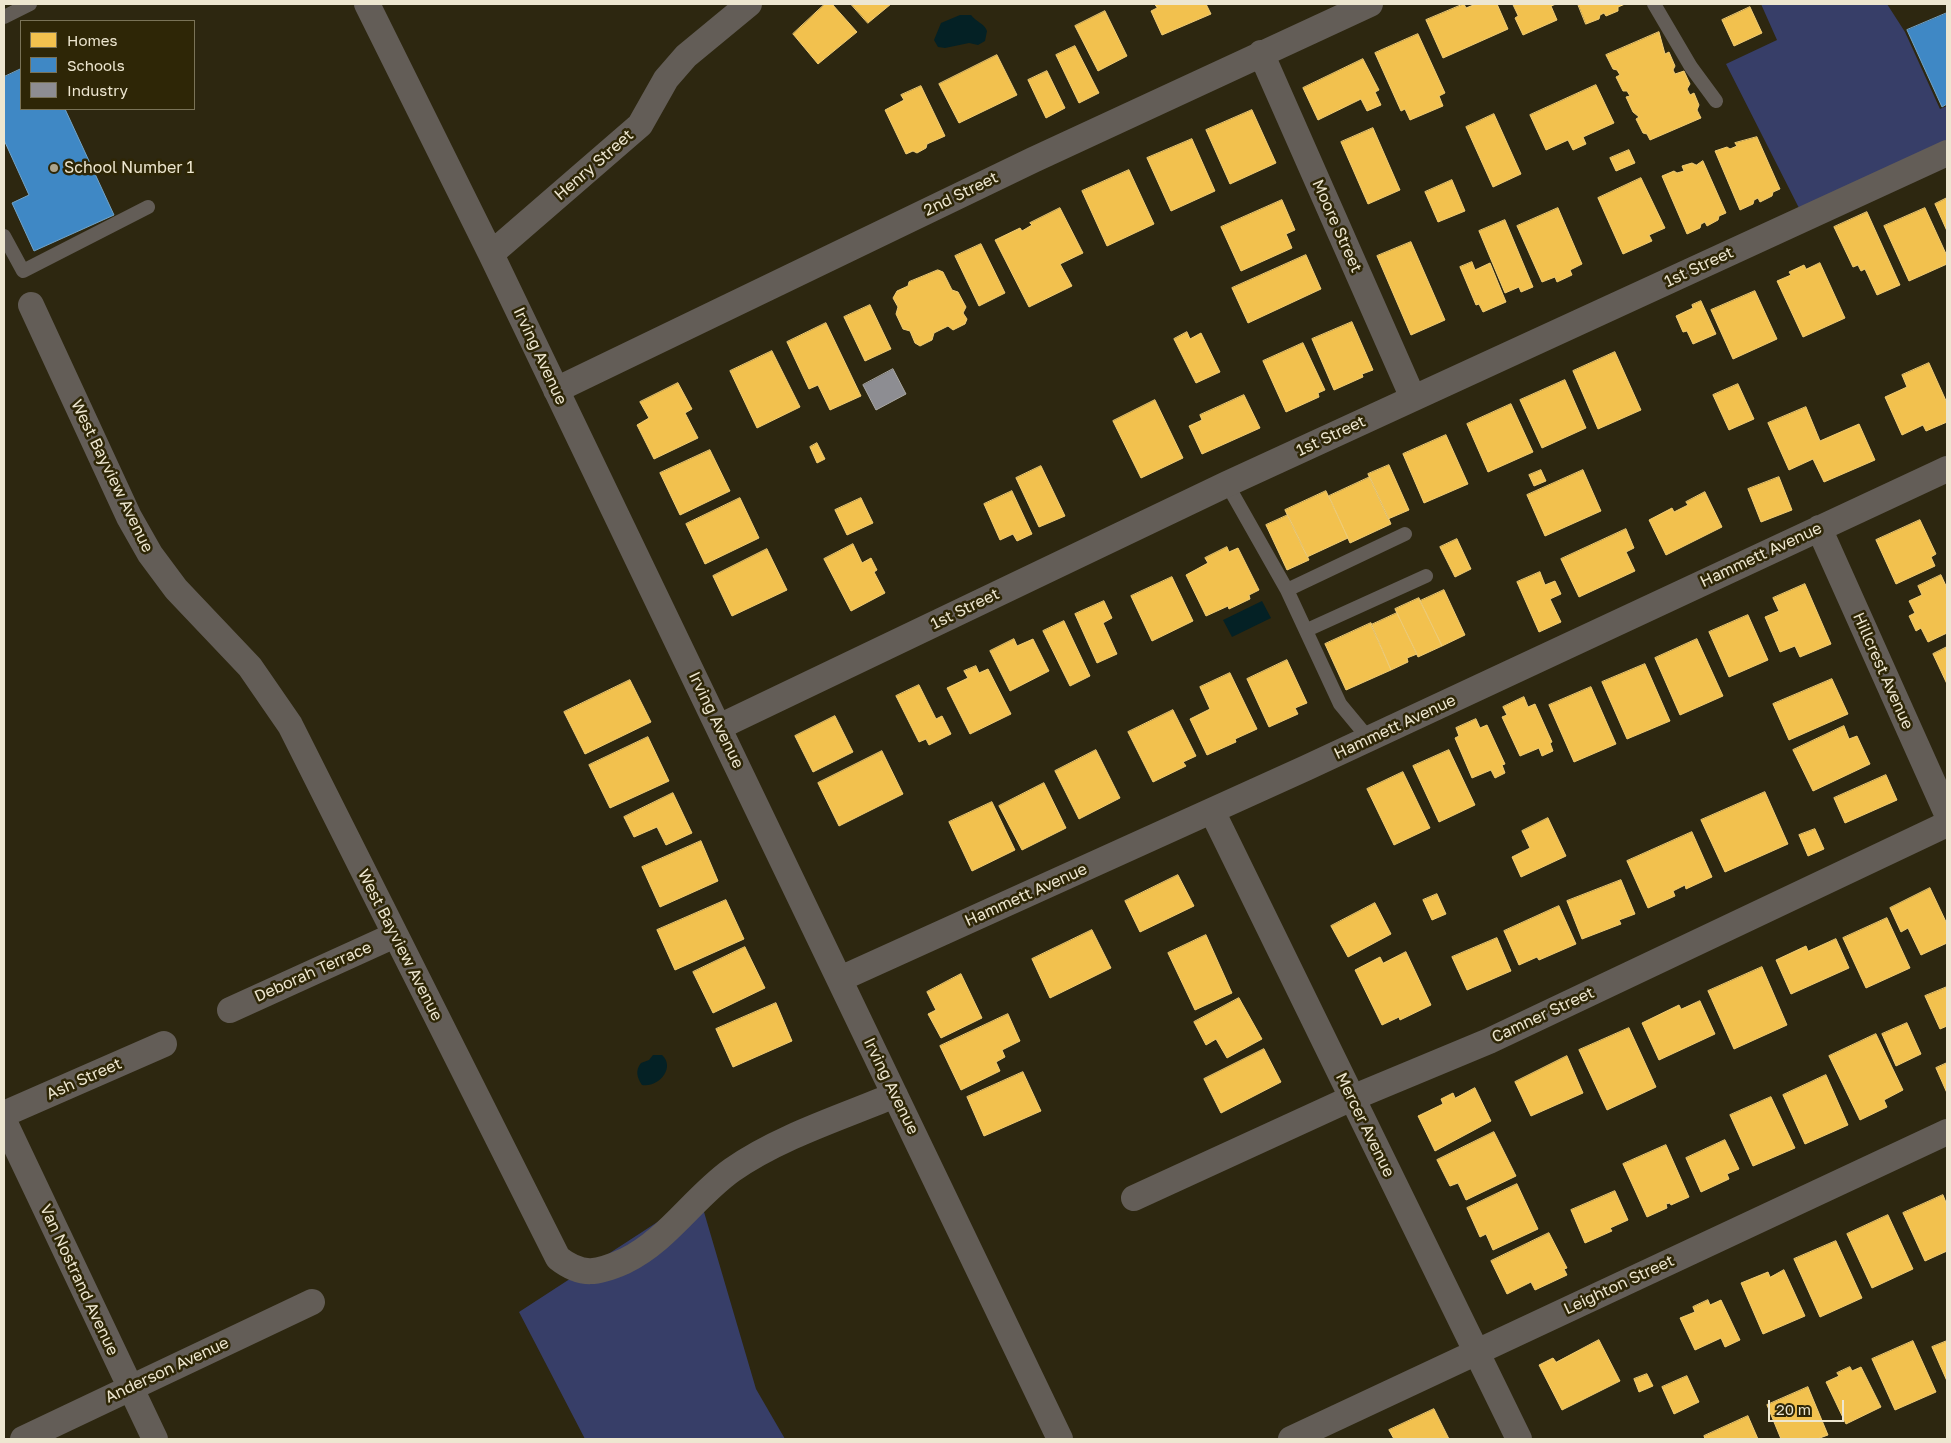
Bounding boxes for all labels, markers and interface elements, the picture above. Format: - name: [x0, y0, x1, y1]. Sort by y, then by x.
- legend: [20, 20, 195, 110]
- text: Homes: [67, 31, 117, 49]
- text: Schools: [67, 56, 125, 74]
- text: Industry: [67, 81, 128, 99]
- street label: Henry Street: [551, 126, 637, 204]
- place label: School Number 1: [64, 158, 194, 178]
- marker: School Number 1: [48, 162, 60, 174]
- street label: 2nd Street: [921, 168, 1001, 220]
- street label: Moore Street: [1308, 177, 1366, 275]
- street label: 1st Street: [1661, 243, 1737, 291]
- street label: Irving Avenue: [509, 304, 571, 408]
- street label: West Bayview Avenue: [67, 396, 157, 556]
- street label: 1st Street: [1293, 412, 1369, 460]
- street label: Hammett Avenue: [1697, 518, 1825, 592]
- street label: 1st Street: [928, 584, 1002, 634]
- street label: Hillcrest Avenue: [1849, 610, 1917, 732]
- street label: Irving Avenue: [684, 669, 748, 771]
- street label: Hammett Avenue: [1331, 690, 1459, 764]
- street label: Hammett Avenue: [962, 859, 1090, 931]
- street label: West Bayview Avenue: [353, 866, 447, 1024]
- street label: Deborah Terrace: [252, 938, 374, 1006]
- street label: Camner Street: [1489, 983, 1597, 1047]
- street label: Irving Avenue: [859, 1035, 923, 1137]
- street label: Ash Street: [43, 1054, 125, 1104]
- street label: Mercer Avenue: [1331, 1070, 1399, 1180]
- street label: Van Nostrand Avenue: [36, 1201, 122, 1359]
- street label: Leighton Street: [1561, 1251, 1677, 1319]
- street label: Anderson Avenue: [102, 1333, 232, 1407]
- scale bar: [1771, 1390, 1847, 1422]
- text: 20 m: [1776, 1400, 1811, 1418]

